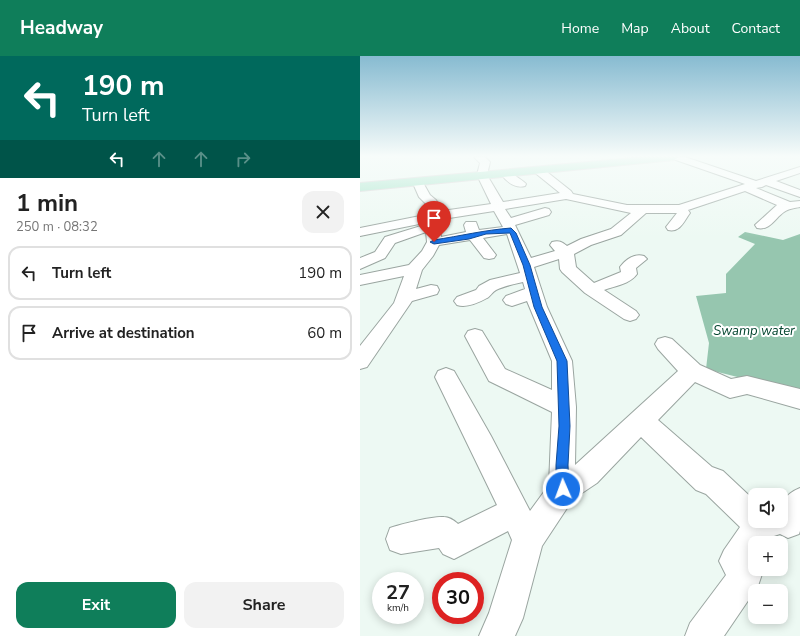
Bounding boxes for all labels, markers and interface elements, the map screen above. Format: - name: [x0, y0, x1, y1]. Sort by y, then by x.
- text: Headway: [20, 15, 103, 41]
- text: Home: [561, 19, 599, 38]
- text: Map: [621, 19, 649, 38]
- text: About: [671, 19, 710, 38]
- text: Contact: [732, 19, 780, 38]
- text: 190 m: [82, 67, 165, 105]
- icon: left: [16, 72, 68, 124]
- text: Turn left: [82, 103, 150, 127]
- icon: left: [106, 148, 128, 170]
- icon: ahead: [148, 148, 170, 170]
- icon: ahead: [190, 148, 212, 170]
- icon: right: [232, 148, 254, 170]
- text: 1 min: [16, 187, 78, 219]
- button: close: [302, 191, 344, 233]
- pin: [417, 201, 451, 242]
- icon: arrive: [423, 207, 445, 229]
- text: 250 m · 08:32: [16, 218, 98, 236]
- icon: left: [18, 262, 40, 284]
- text: Turn left: [52, 263, 111, 283]
- text: 190 m: [298, 263, 342, 283]
- icon: arrive: [18, 322, 40, 344]
- water label: Swamp water: [713, 322, 795, 340]
- text: Arrive at destination: [52, 323, 195, 343]
- text: 60 m: [307, 323, 342, 343]
- position arrow: [542, 468, 584, 510]
- map controls: [748, 488, 788, 624]
- button: sound: [748, 488, 788, 528]
- button: +: [748, 536, 788, 576]
- speed limit sign: 30: [432, 572, 484, 624]
- text: 27: [386, 579, 410, 606]
- button: Exit: [16, 582, 176, 628]
- button: Share: [184, 582, 344, 628]
- button: −: [748, 584, 788, 624]
- text: km/h: [387, 601, 409, 615]

